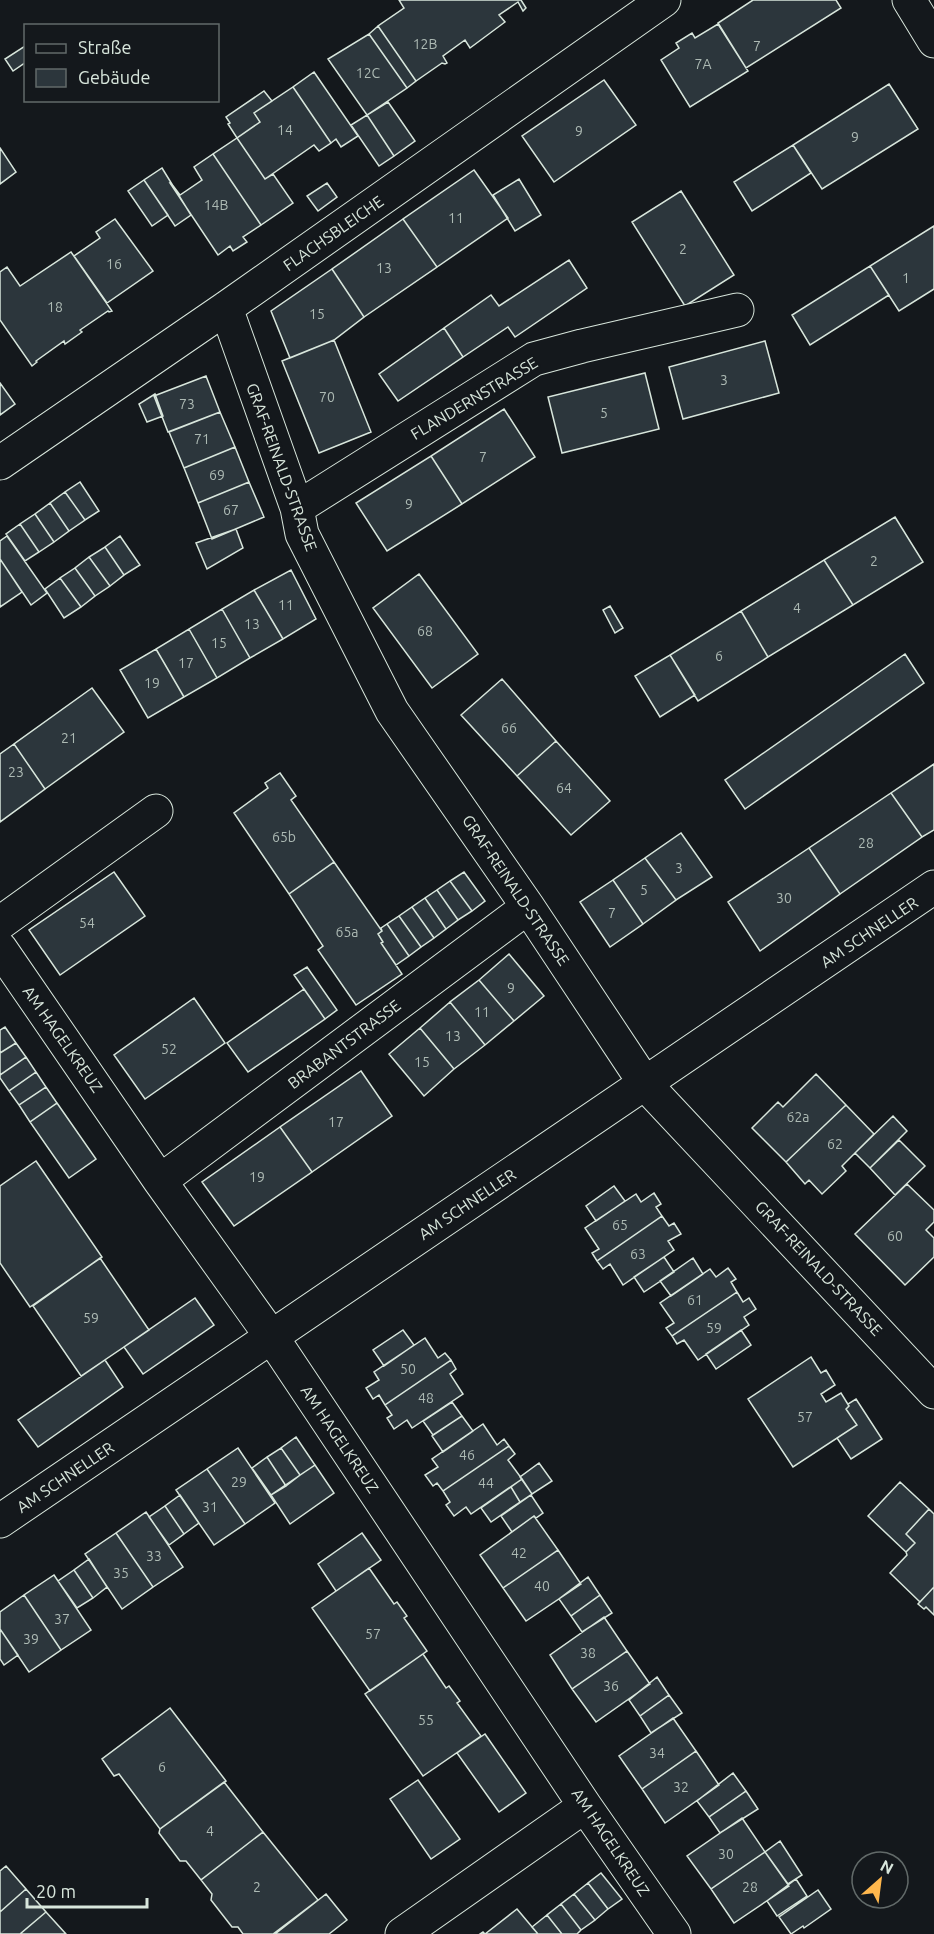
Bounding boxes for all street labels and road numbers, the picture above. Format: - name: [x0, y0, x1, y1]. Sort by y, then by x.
- street label: FLACHSBLEICHE: [280, 192, 386, 274]
- street label: FLANDERNSTRASSE: [407, 353, 541, 443]
- street label: GRAF-REINALD-STRASSE: [243, 380, 321, 554]
- street label: GRAF-REINALD-STRASSE: [459, 811, 573, 969]
- street label: AM SCHNELLER: [817, 893, 921, 971]
- street label: AM HAGELKREUZ: [20, 982, 106, 1096]
- street label: BRABANTSTRASSE: [284, 996, 404, 1092]
- street label: AM SCHNELLER: [415, 1165, 519, 1243]
- street label: GRAF-REINALD-STRASSE: [752, 1197, 886, 1339]
- street label: AM HAGELKREUZ: [297, 1382, 383, 1496]
- street label: AM SCHNELLER: [13, 1438, 117, 1516]
- street label: AM HAGELKREUZ: [568, 1785, 654, 1899]

